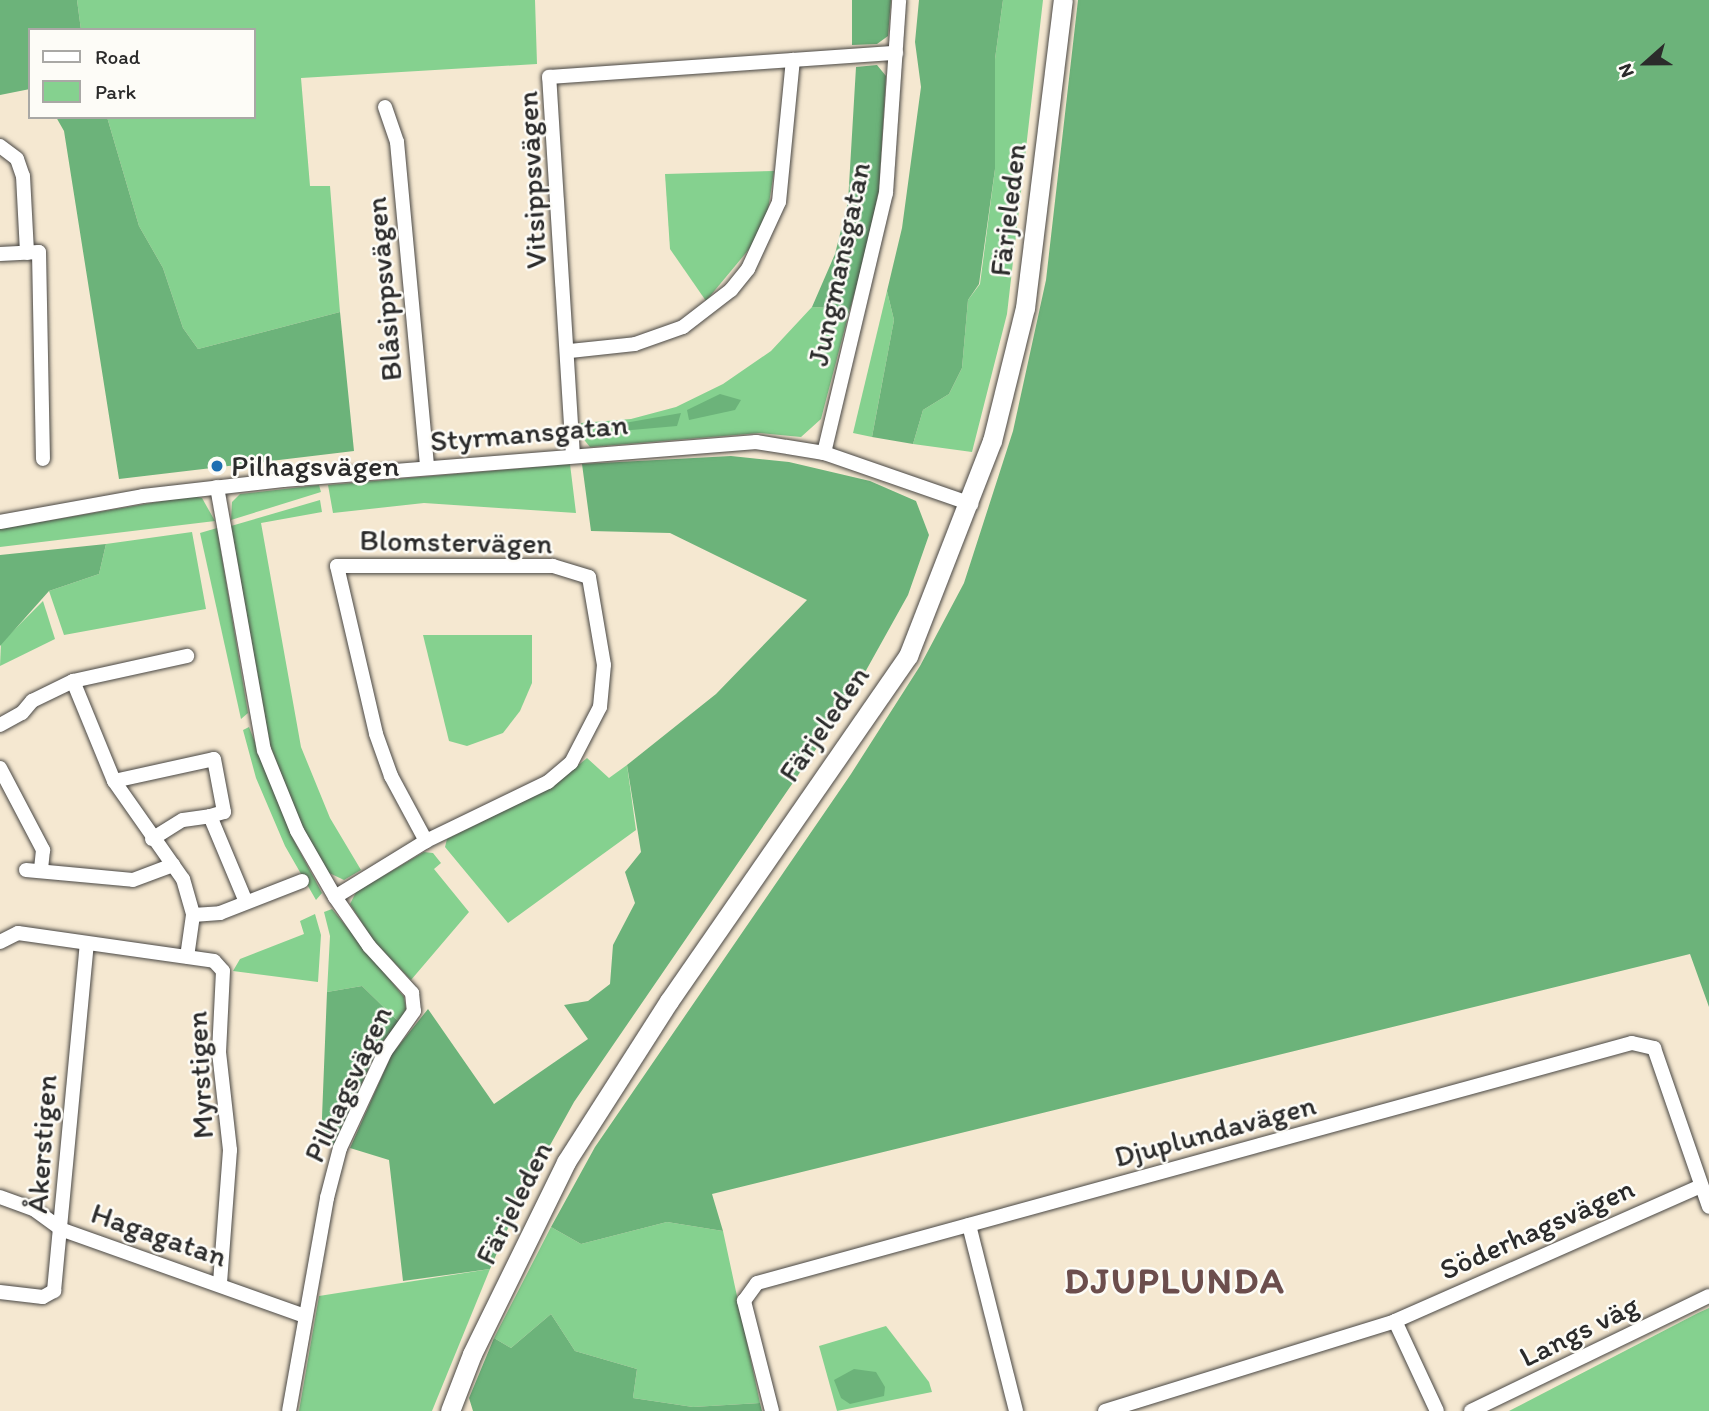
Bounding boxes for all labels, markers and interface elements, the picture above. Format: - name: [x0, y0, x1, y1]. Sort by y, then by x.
- legend: [28, 28, 256, 119]
- north arrow: [1611, 28, 1681, 98]
- text: Road: [95, 44, 140, 69]
- text: N: [1613, 61, 1639, 81]
- text: Park: [95, 79, 136, 104]
- street label: Vitsippsvägen: [509, 90, 555, 270]
- street label: Färjeleden: [982, 142, 1034, 278]
- street label: Jungmansgatan: [800, 159, 878, 369]
- street label: Blåsippsvägen: [358, 195, 410, 383]
- street label: Styrmansgatan: [429, 406, 629, 460]
- place label: Pilhagsvägen: [231, 448, 399, 484]
- marker: Pilhagsvägen: [209, 458, 225, 474]
- street label: Blomstervägen: [359, 522, 553, 562]
- street label: Färjeleden: [771, 659, 877, 789]
- street label: Pilhagsvägen: [296, 1000, 400, 1168]
- street label: Myrstigen: [179, 1010, 221, 1140]
- street label: Åkerstigen: [19, 1073, 65, 1215]
- street label: Djuplundavägen: [1110, 1087, 1320, 1175]
- street label: Färjeleden: [468, 1135, 560, 1271]
- street label: Söderhagsvägen: [1434, 1170, 1640, 1288]
- street label: Hagagatan: [86, 1195, 232, 1275]
- district label: DJUPLUNDA: [1065, 1258, 1285, 1302]
- street label: Langs väg: [1514, 1287, 1644, 1375]

